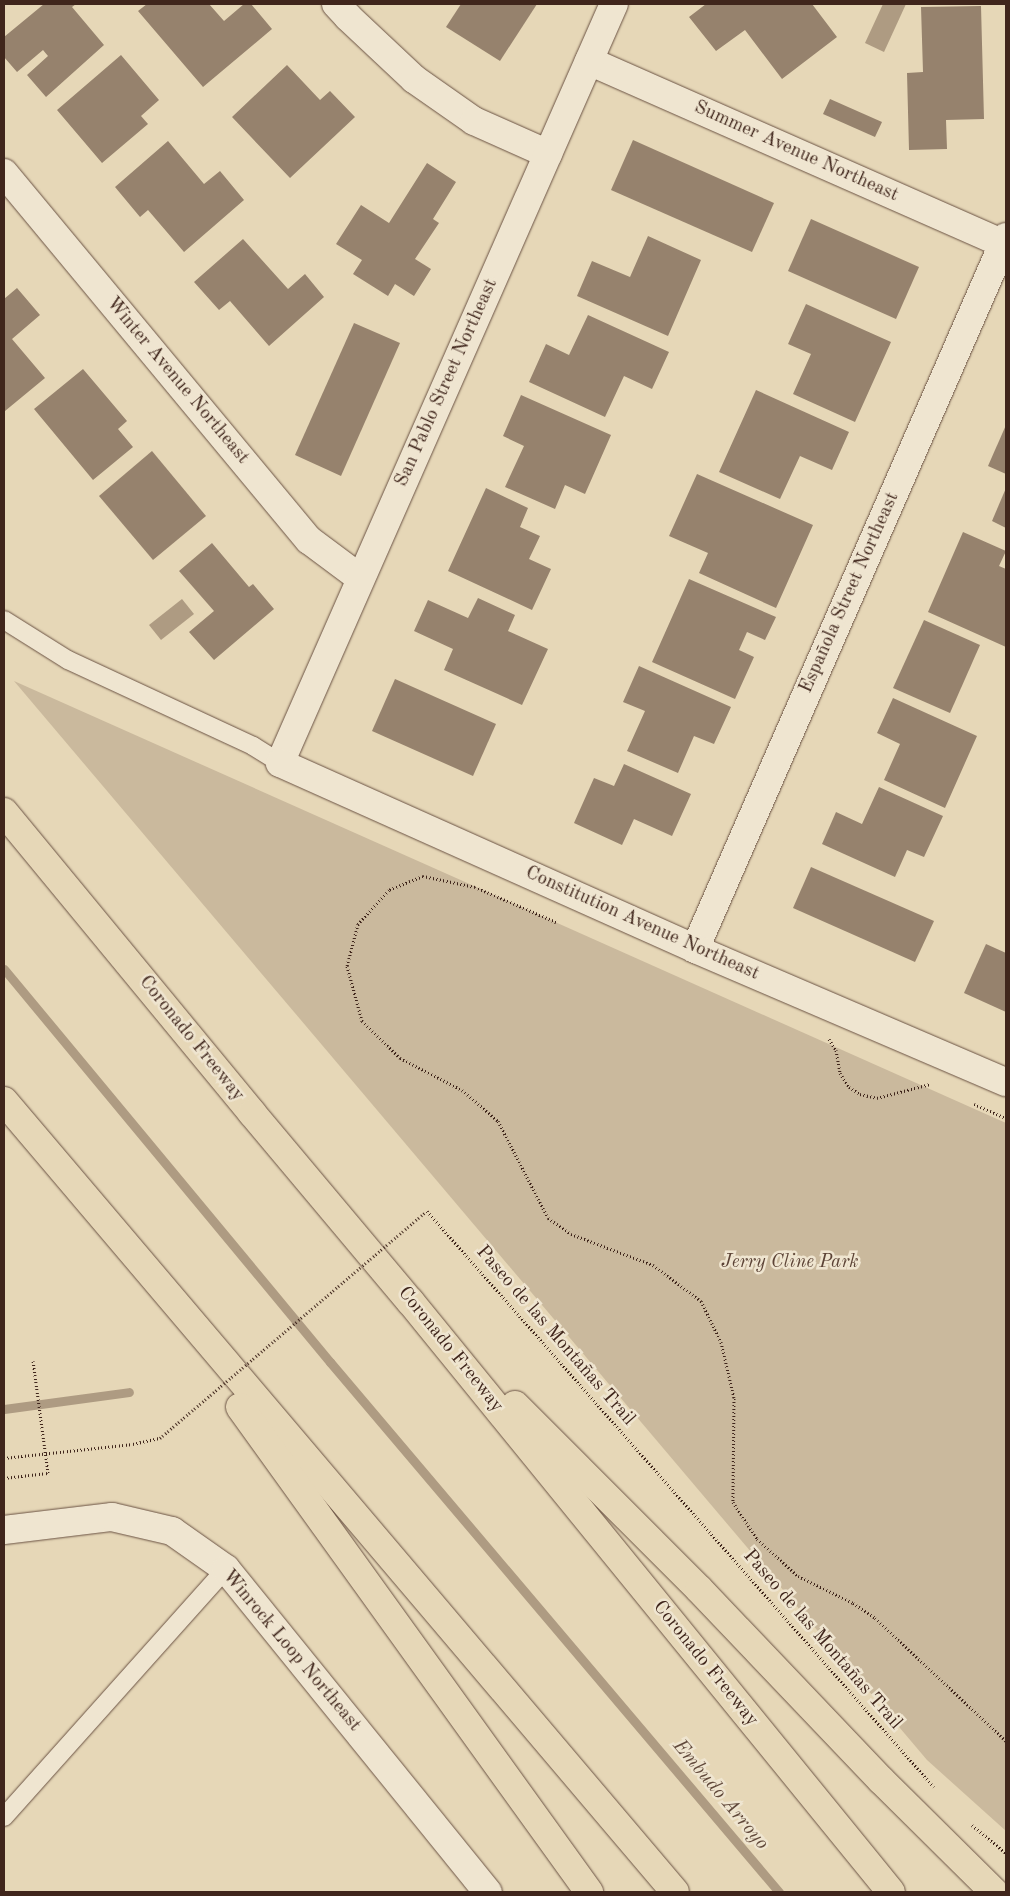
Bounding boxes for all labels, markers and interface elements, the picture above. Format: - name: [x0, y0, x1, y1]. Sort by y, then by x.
- street label: Summer Avenue Northeast: [690, 97, 902, 207]
- street label: San Pablo Street Northeast: [391, 275, 503, 491]
- street label: Winter Avenue Northeast: [100, 293, 254, 469]
- street label: Española Street Northeast: [795, 489, 905, 697]
- street label: Constitution Avenue Northeast: [522, 862, 762, 986]
- street label: Coronado Freeway: [133, 972, 249, 1106]
- street label: Paseo de las Montañas Trail: [471, 1241, 639, 1431]
- park label: Jerry Cline Park: [721, 1252, 859, 1274]
- street label: Coronado Freeway: [392, 1283, 508, 1417]
- street label: Paseo de las Montañas Trail: [738, 1545, 906, 1735]
- street label: Winrock Loop Northeast: [217, 1565, 365, 1737]
- street label: Coronado Freeway: [647, 1597, 763, 1731]
- water label: Embudo Arroyo: [667, 1735, 773, 1855]

